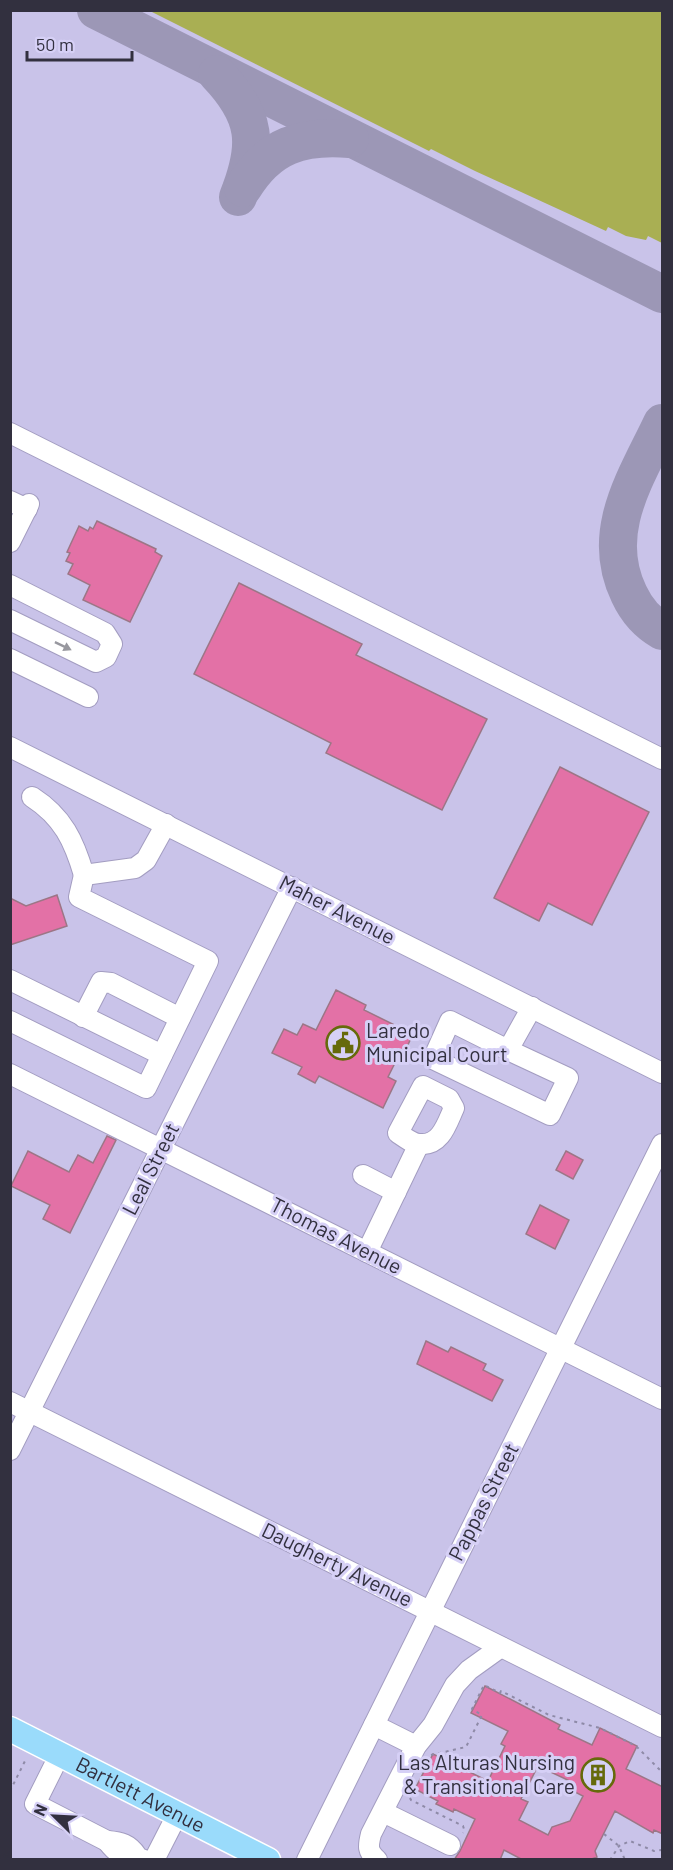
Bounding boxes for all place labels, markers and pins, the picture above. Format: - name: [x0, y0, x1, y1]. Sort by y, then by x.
- place label: Laredo Municipal Court: [366, 1017, 508, 1066]
- public building icon: Laredo Municipal Court: [325, 1025, 361, 1061]
- place label: Las Alturas Nursing & Transitional Care: [398, 1749, 575, 1798]
- building icon: Las Alturas Nursing & Transitional Care: [580, 1757, 616, 1793]

